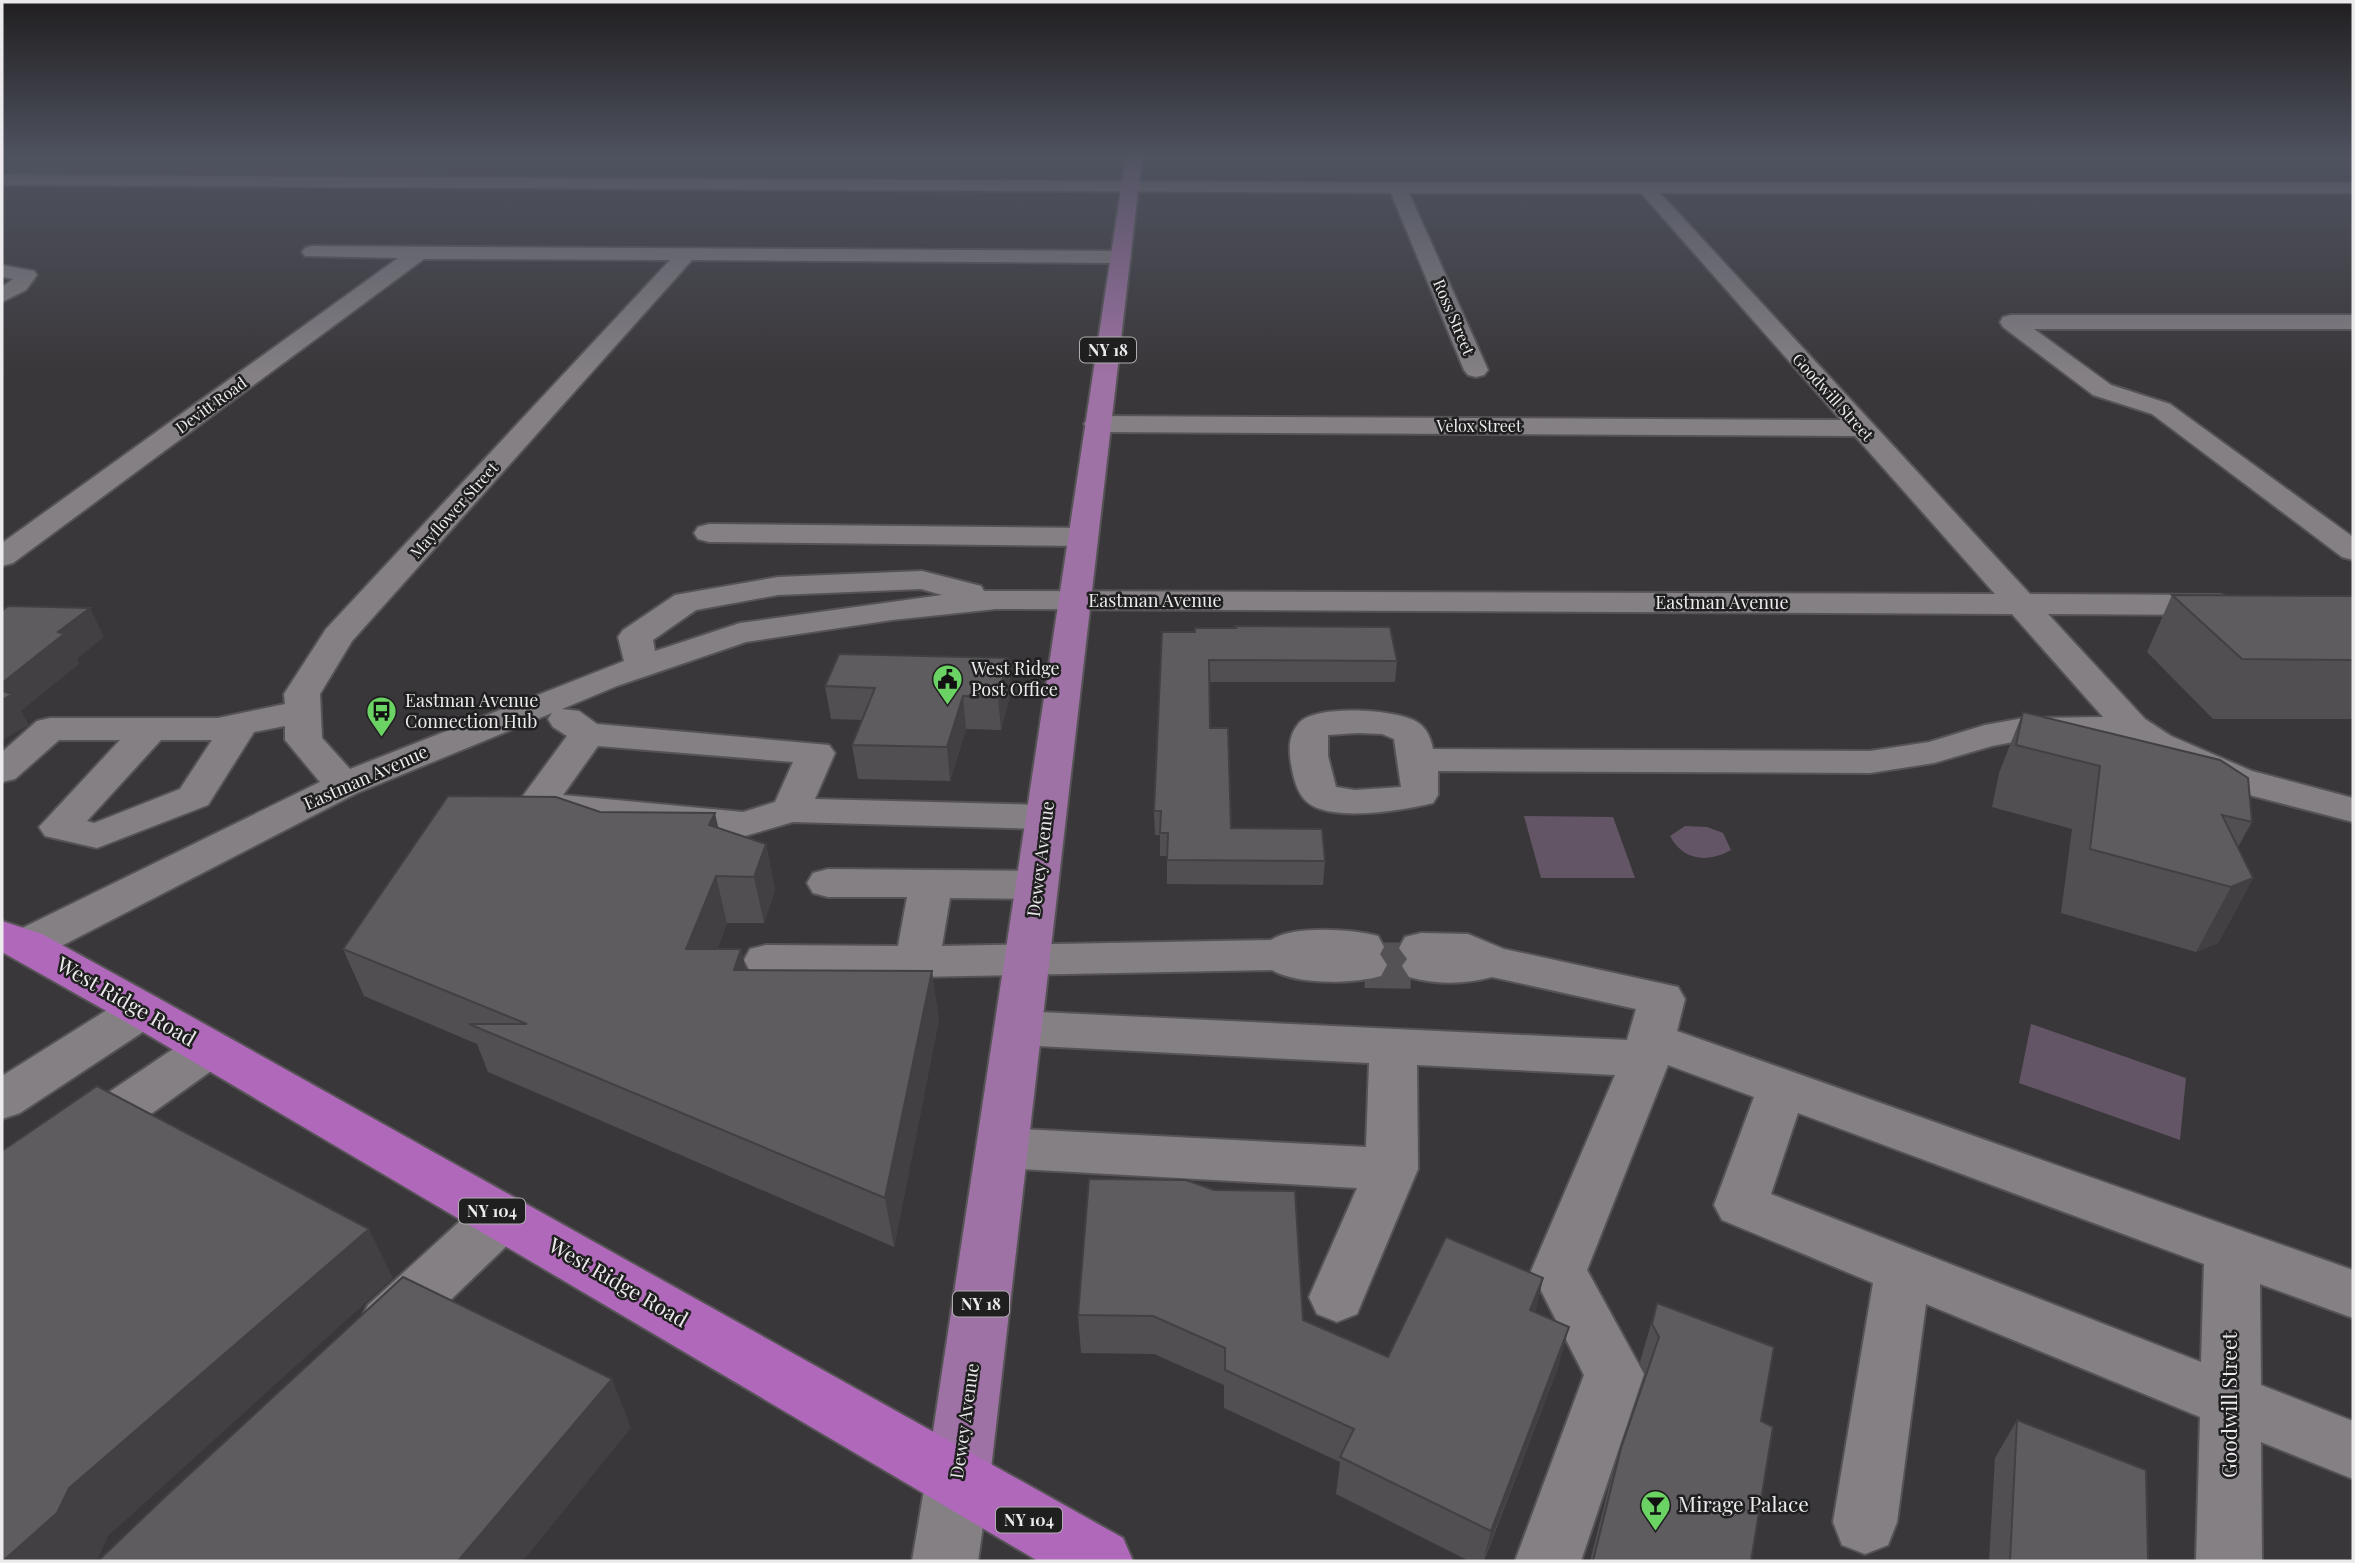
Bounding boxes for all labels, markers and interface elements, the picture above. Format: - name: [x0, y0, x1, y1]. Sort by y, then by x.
- street label: Ross Street: [1429, 276, 1480, 358]
- road number: NY 18: [1080, 338, 1136, 362]
- street label: Goodwill Street: [1788, 348, 1879, 445]
- street label: Devitt Road: [171, 372, 250, 437]
- street label: Velox Street: [1435, 415, 1522, 436]
- street label: Mayflower Street: [405, 457, 503, 562]
- street label: Eastman Avenue: [1088, 588, 1222, 612]
- street label: Eastman Avenue: [1655, 590, 1789, 614]
- place label: West Ridge Post Office: [970, 656, 1060, 701]
- public building icon: West Ridge Post Office: [931, 662, 965, 706]
- place label: Eastman Avenue Connection Hub: [405, 688, 538, 733]
- bus stop icon: Eastman Avenue Connection Hub: [365, 694, 399, 738]
- street label: Eastman Avenue: [300, 739, 431, 815]
- street label: Dewey Avenue: [1021, 800, 1059, 918]
- street label: West Ridge Road: [51, 949, 202, 1051]
- road number: NY 104: [459, 1198, 525, 1224]
- street label: West Ridge Road: [543, 1230, 694, 1332]
- road number: NY 18: [953, 1292, 1009, 1316]
- street label: Goodwill Street: [2214, 1331, 2242, 1478]
- street label: Dewey Avenue: [944, 1361, 984, 1480]
- bar icon: Mirage Palace: [1638, 1488, 1672, 1532]
- place label: Mirage Palace: [1678, 1489, 1809, 1517]
- road number: NY 104: [996, 1508, 1062, 1532]

